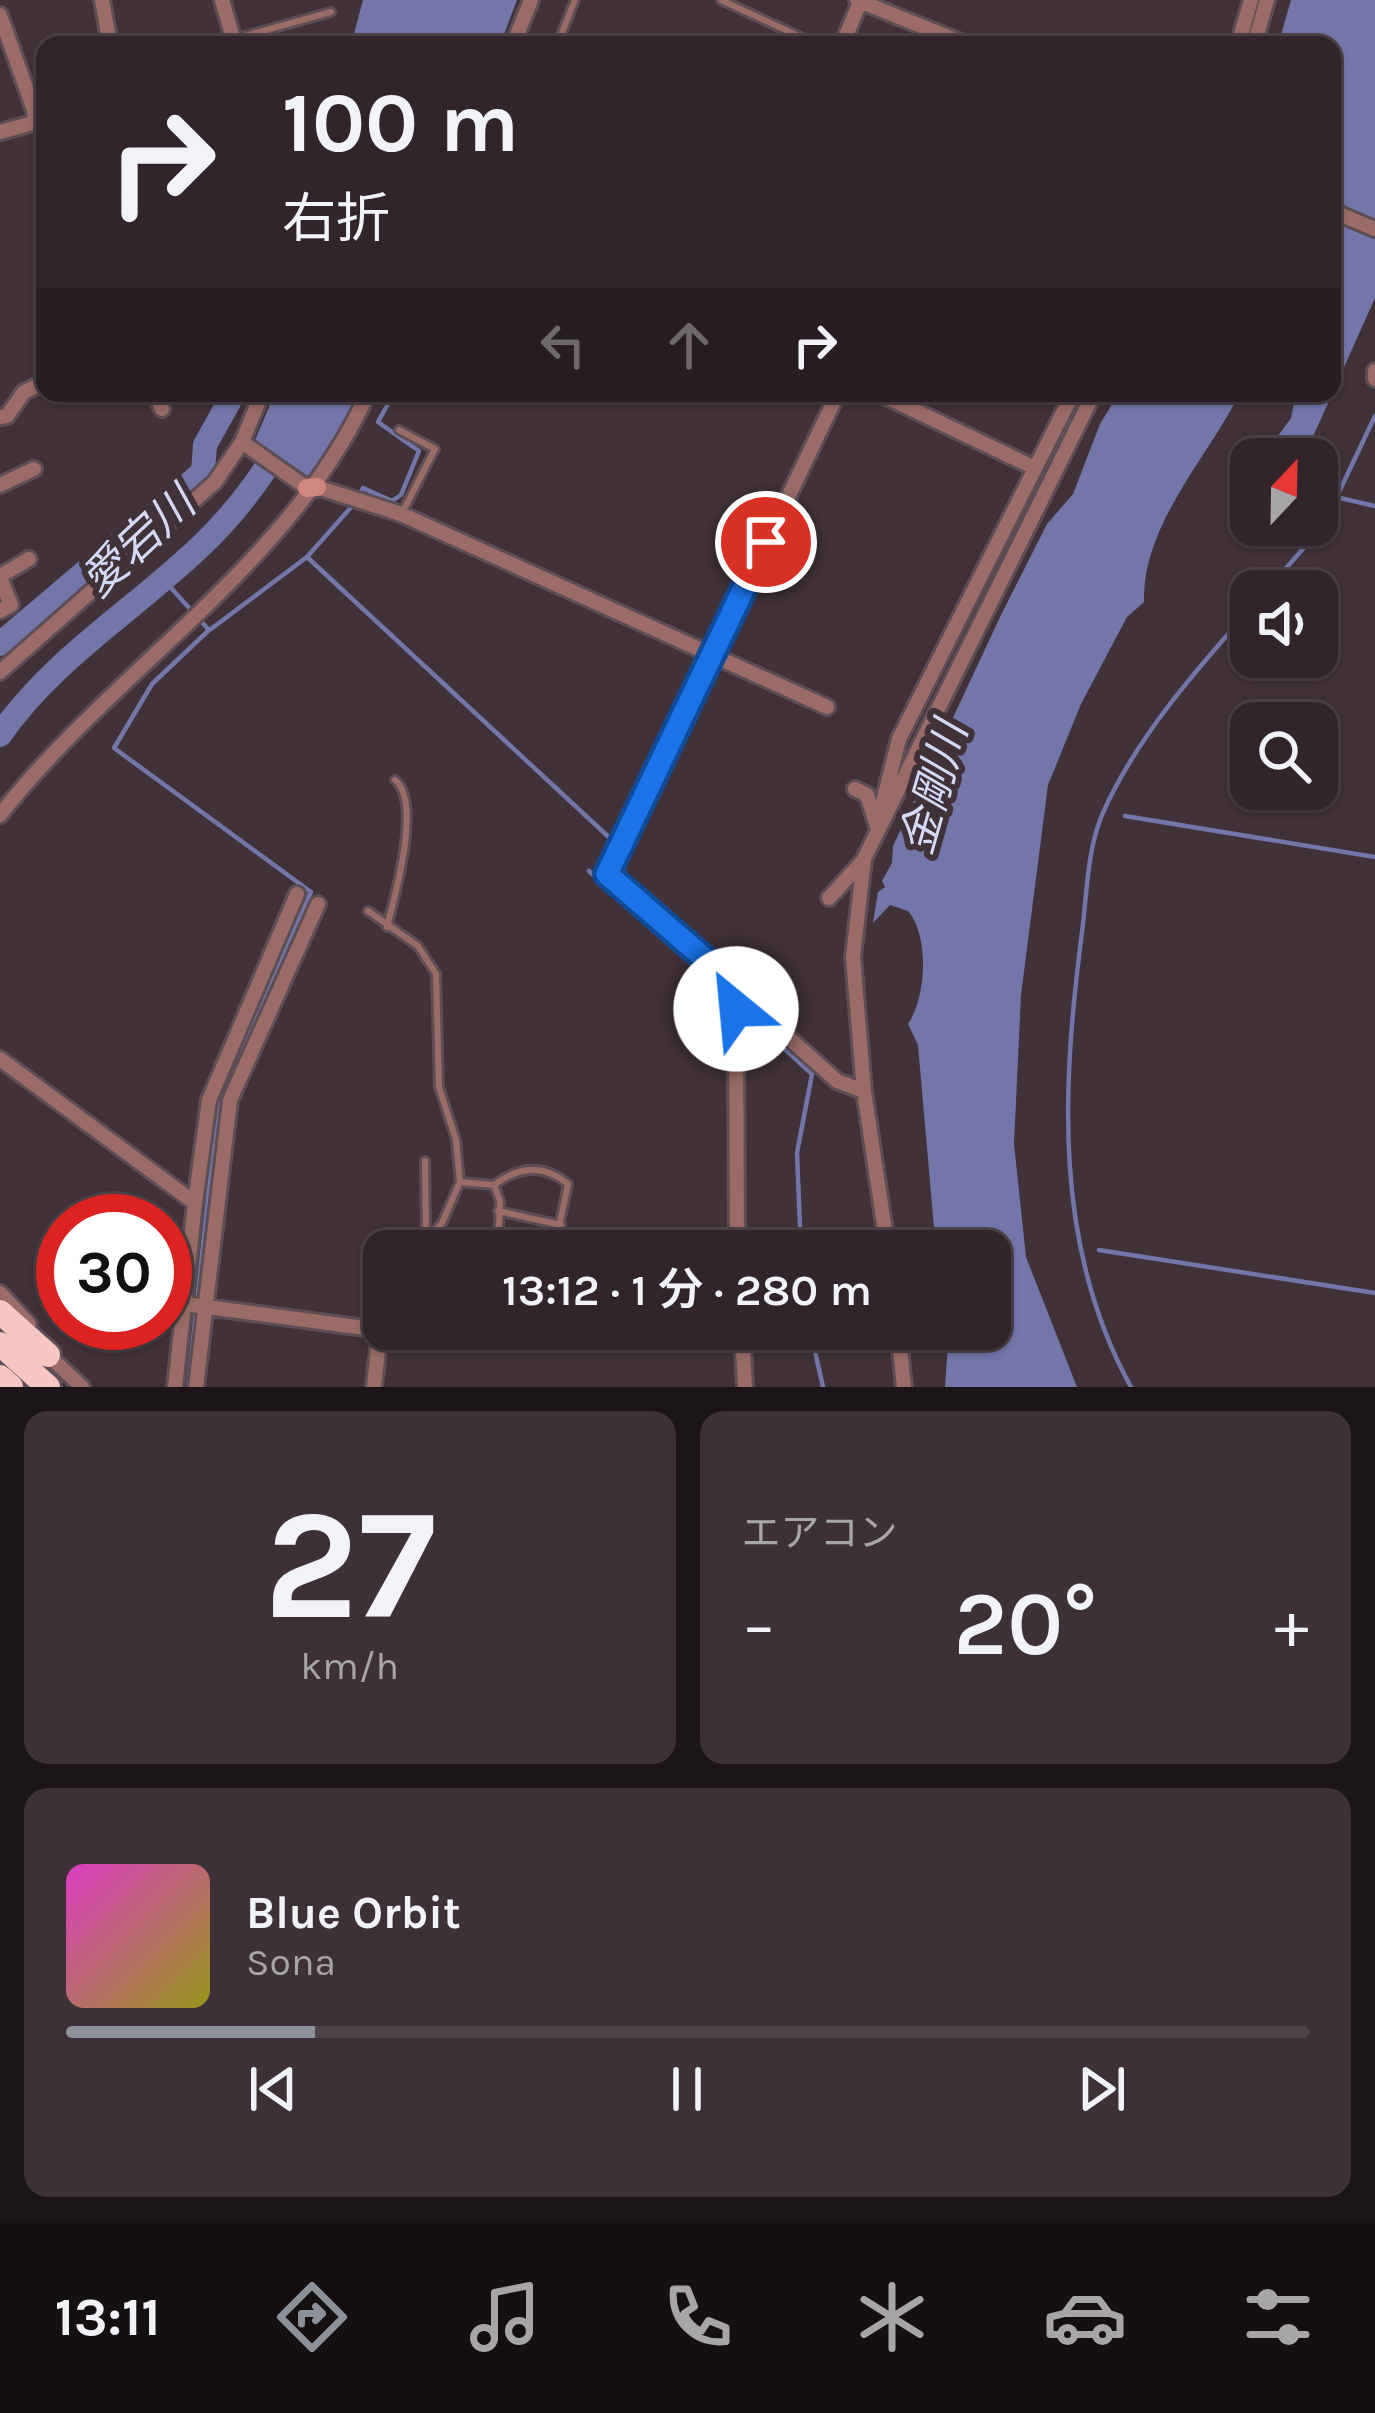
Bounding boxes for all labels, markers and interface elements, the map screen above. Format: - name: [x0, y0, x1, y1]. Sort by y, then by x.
- text: 100 m: [282, 74, 519, 172]
- icon: right: [84, 84, 240, 240]
- text: 右折: [282, 187, 390, 251]
- icon: left: [530, 312, 596, 378]
- icon: ahead: [656, 312, 722, 378]
- icon: right: [782, 312, 848, 378]
- north arrow: [1230, 438, 1338, 546]
- map controls: [1230, 438, 1338, 810]
- water label: 愛宕川: [71, 474, 208, 607]
- pin: [715, 491, 817, 593]
- icon: arrive: [733, 509, 799, 575]
- button: sound: [1230, 570, 1338, 678]
- button: search: [1230, 702, 1338, 810]
- water label: 金剛川: [890, 712, 979, 860]
- position arrow: [673, 946, 799, 1072]
- speed limit sign: 30: [36, 1194, 192, 1350]
- text: 13:12 · 1 分 · 280 m: [502, 1264, 872, 1316]
- text: 27: [264, 1474, 436, 1656]
- text: エアコン: [742, 1510, 898, 1556]
- text: 20°: [953, 1571, 1097, 1677]
- text: −: [742, 1586, 776, 1664]
- text: +: [1274, 1586, 1309, 1664]
- text: km/h: [300, 1643, 399, 1689]
- text: Blue Orbit: [246, 1887, 461, 1939]
- text: Sona: [246, 1939, 336, 1985]
- icon: previous: [240, 2056, 306, 2122]
- icon: pause: [654, 2056, 720, 2122]
- icon: next: [1069, 2056, 1135, 2122]
- icon: directions: [270, 2275, 354, 2359]
- icon: music: [463, 2275, 547, 2359]
- icon: phone: [656, 2275, 740, 2359]
- icon: climate: [850, 2275, 934, 2359]
- icon: car: [1043, 2275, 1127, 2359]
- icon: filters: [1236, 2275, 1320, 2359]
- text: 13:11: [55, 2285, 161, 2349]

